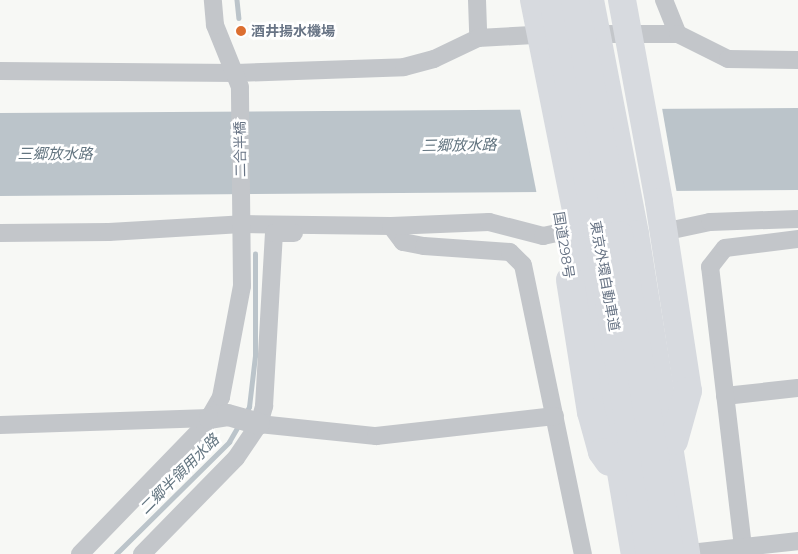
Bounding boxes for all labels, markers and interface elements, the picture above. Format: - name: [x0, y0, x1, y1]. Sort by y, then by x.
- place label: 酒井揚水機場: [251, 23, 335, 39]
- marker: 酒井揚水機場: [235, 25, 247, 37]
- street label: 二合半橋: [231, 121, 249, 177]
- water label: 三郷放水路: [421, 135, 497, 155]
- water label: 三郷放水路: [18, 145, 92, 163]
- street label: 国道298号: [550, 210, 578, 280]
- street label: 東京外環自動車道: [587, 219, 623, 333]
- water label: 二郷半領用水路: [136, 431, 222, 517]

